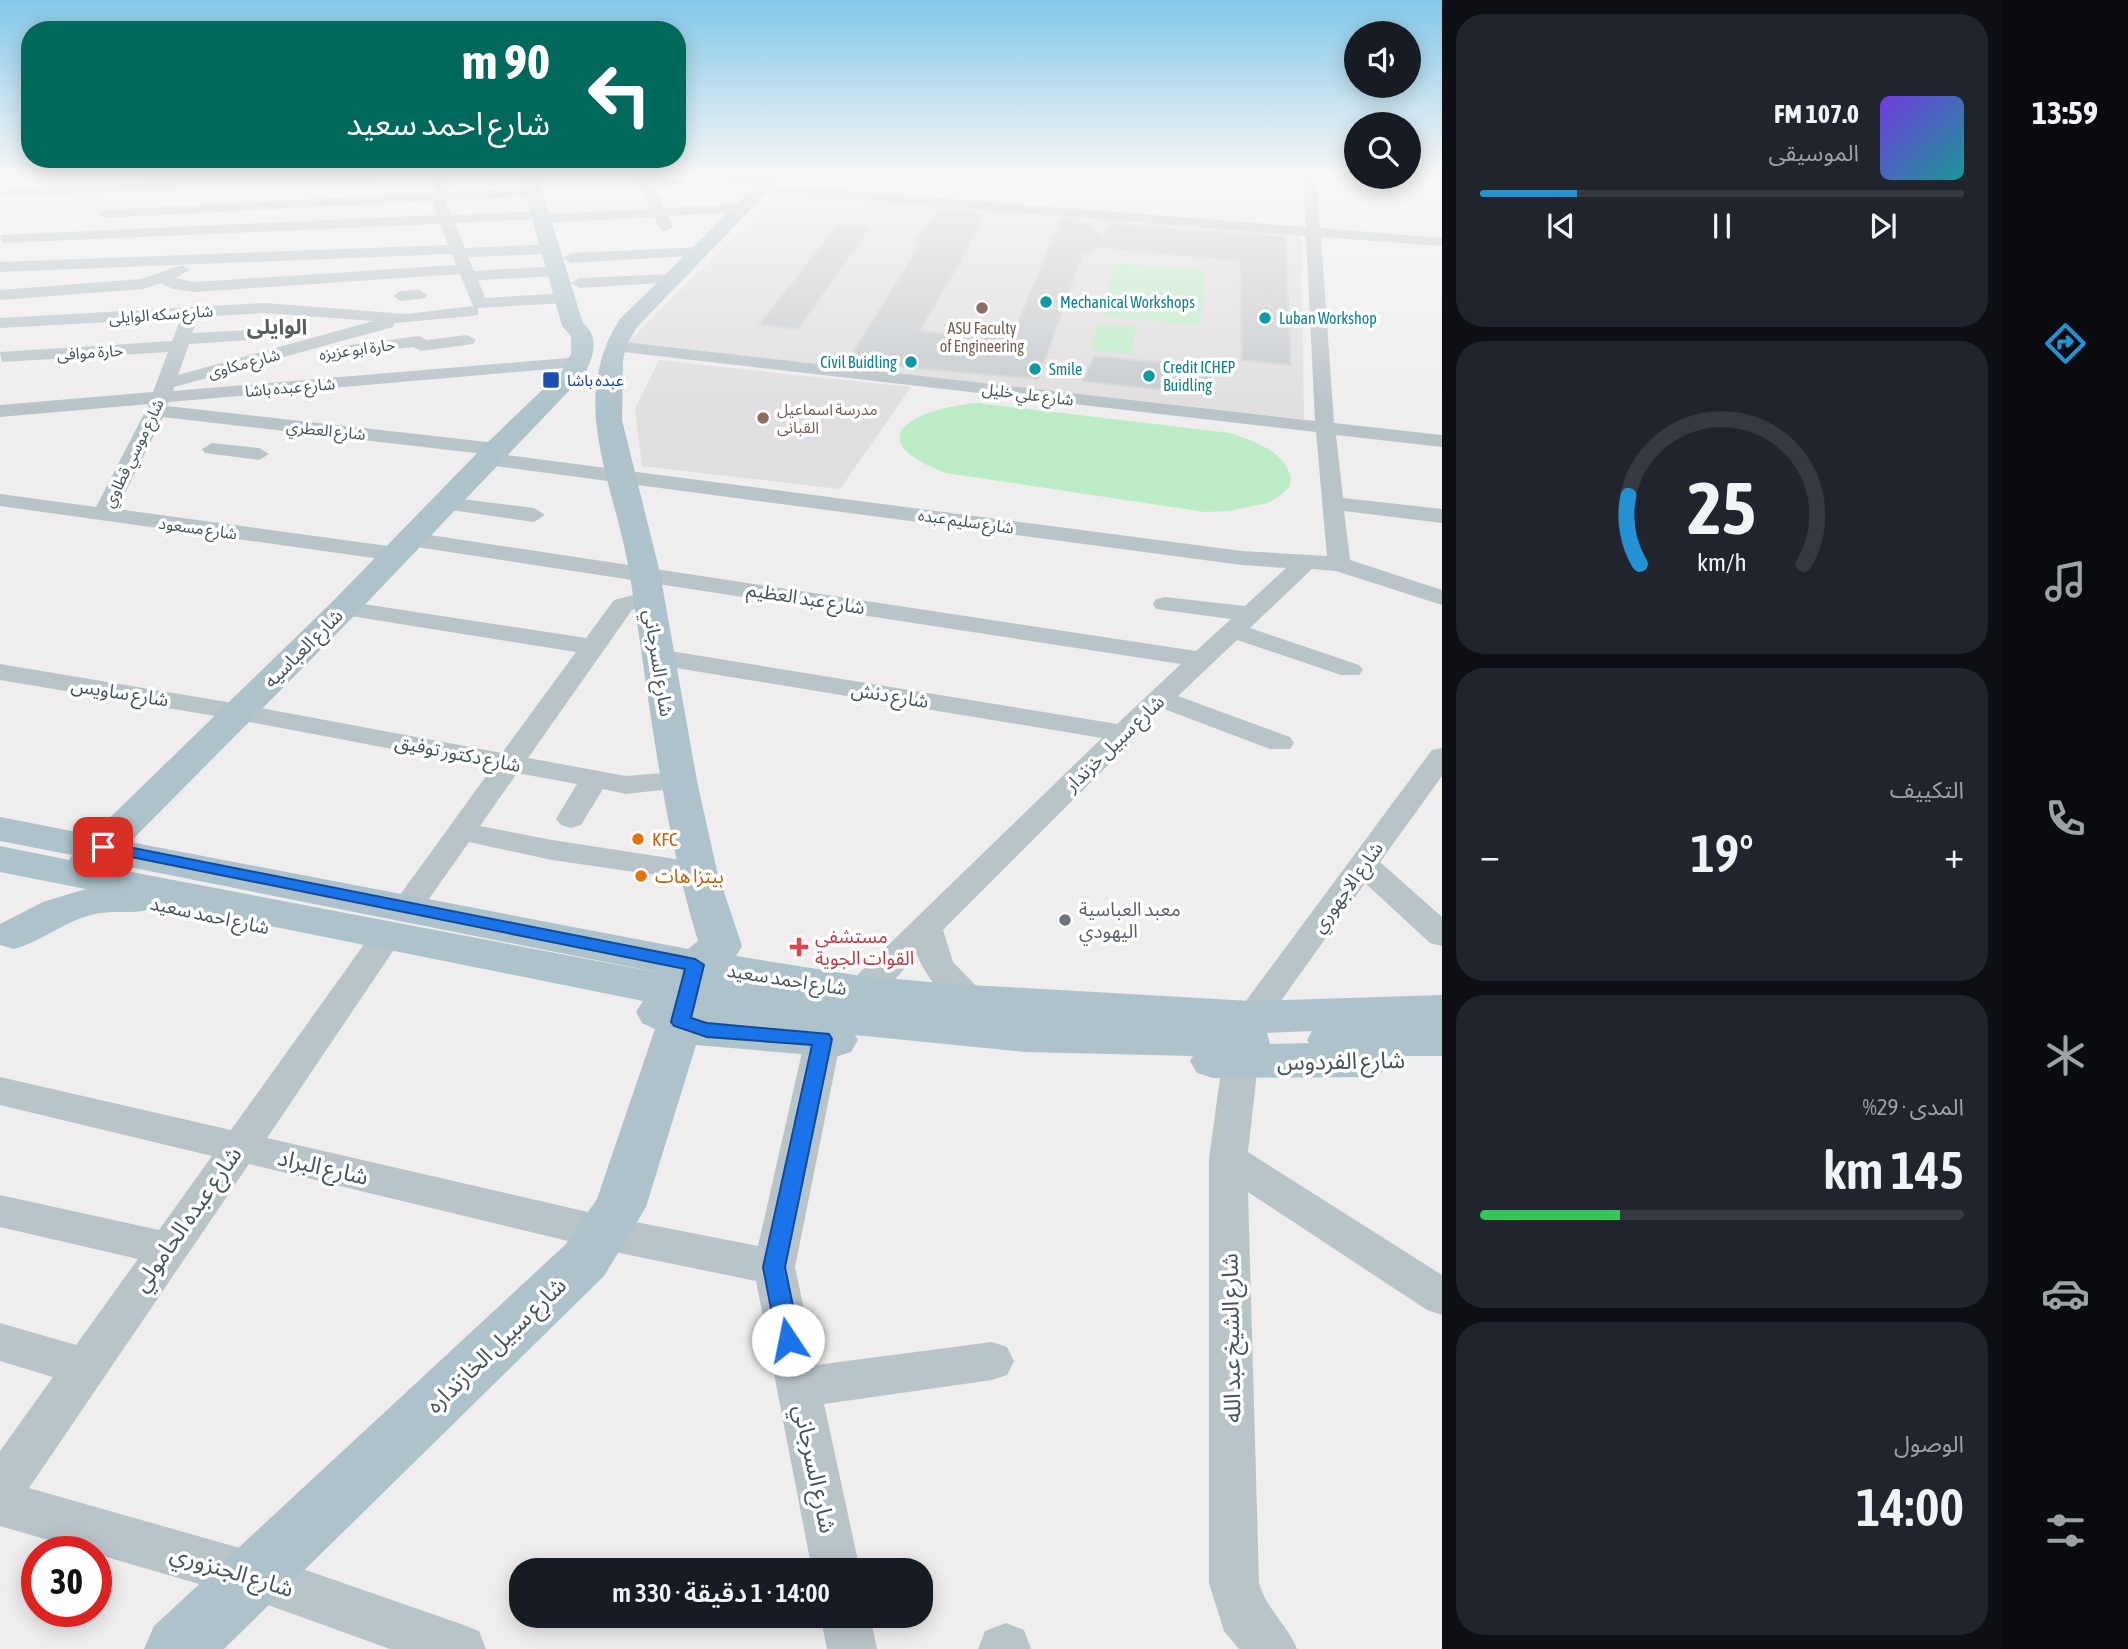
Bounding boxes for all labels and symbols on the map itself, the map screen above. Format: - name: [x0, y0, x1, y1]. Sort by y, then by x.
- place label: Mechanical Workshops: [1060, 293, 1195, 312]
- marker: Mechanical Workshops: [1038, 294, 1054, 310]
- marker: ASU Faculty of Engineering: [974, 300, 990, 316]
- street label: شارع سكه الوايلى: [108, 301, 214, 331]
- place label: Luban Workshop: [1279, 309, 1377, 328]
- marker: Luban Workshop: [1257, 310, 1273, 326]
- district label: الوايلى: [247, 314, 307, 339]
- place label: ASU Faculty of Engineering: [940, 319, 1024, 356]
- street label: حارة ابو عزيزه: [318, 335, 396, 364]
- street label: حارة موافى: [56, 341, 124, 364]
- street label: شارع مكاوى: [206, 345, 283, 385]
- place label: Civil Buidling: [820, 353, 897, 372]
- marker: Civil Buidling: [903, 354, 919, 370]
- place label: Credit ICHEP Buidling: [1163, 358, 1236, 395]
- place label: Smile: [1049, 360, 1082, 378]
- marker: Smile: [1027, 361, 1043, 377]
- marker: Credit ICHEP Buidling: [1141, 368, 1157, 384]
- marker: عبده باشا: [541, 370, 561, 390]
- place label: عبده باشا: [567, 371, 624, 389]
- street label: شارع عبده باشا: [244, 374, 336, 404]
- street label: شارع علي خليل: [981, 379, 1075, 413]
- street label: شارع موسي قطاوي: [99, 396, 171, 512]
- place label: مدرسة اسماعيل القبانى: [777, 400, 878, 437]
- marker: مدرسة اسماعيل القبانى: [755, 410, 771, 426]
- street label: شارع العطري: [285, 417, 366, 447]
- street label: شارع سليم عبده: [916, 505, 1015, 541]
- street label: شارع مسعود: [157, 514, 238, 546]
- street label: شارع عبد العظيم: [745, 578, 867, 622]
- street label: شارع العباسيه: [259, 604, 349, 694]
- street label: شارع السرجاني: [635, 608, 678, 719]
- street label: شارع ساويس: [69, 673, 170, 714]
- street label: شارع دنش: [849, 678, 930, 715]
- street label: شارع سبيل خزندار: [1059, 690, 1170, 799]
- street label: شارع دكتور توفيق: [393, 730, 523, 779]
- pin: [73, 817, 133, 877]
- place label: KFC: [652, 828, 678, 850]
- marker: KFC: [630, 831, 646, 847]
- street label: شارع الاجهوري: [1307, 837, 1391, 939]
- place label: بيتزا هات: [655, 865, 724, 888]
- marker: بيتزا هات: [633, 868, 649, 884]
- street label: شارع احمد سعيد: [148, 892, 271, 941]
- place label: معبد العباسية اليهودي: [1079, 898, 1181, 946]
- marker: معبد العباسية اليهودي: [1057, 912, 1073, 928]
- place label: مستشفى القوات الجوية: [815, 925, 914, 970]
- marker: مستشفى القوات الجوية: [789, 937, 809, 957]
- street label: شارع احمد سعيد: [725, 959, 848, 1002]
- street label: شارع الفردوس: [1277, 1047, 1405, 1079]
- street label: شارع عبده الحامولي: [127, 1142, 250, 1299]
- street label: شارع البراد: [274, 1144, 371, 1194]
- street label: شارع الشيخ عبد الله: [1217, 1253, 1249, 1423]
- street label: شارع سبيل الخازنداره: [421, 1272, 574, 1421]
- position arrow: [751, 1303, 825, 1377]
- street label: شارع السرجاني: [784, 1402, 841, 1536]
- speed limit sign: 30: [21, 1536, 112, 1627]
- street label: شارع الجنزوري: [166, 1540, 297, 1606]

